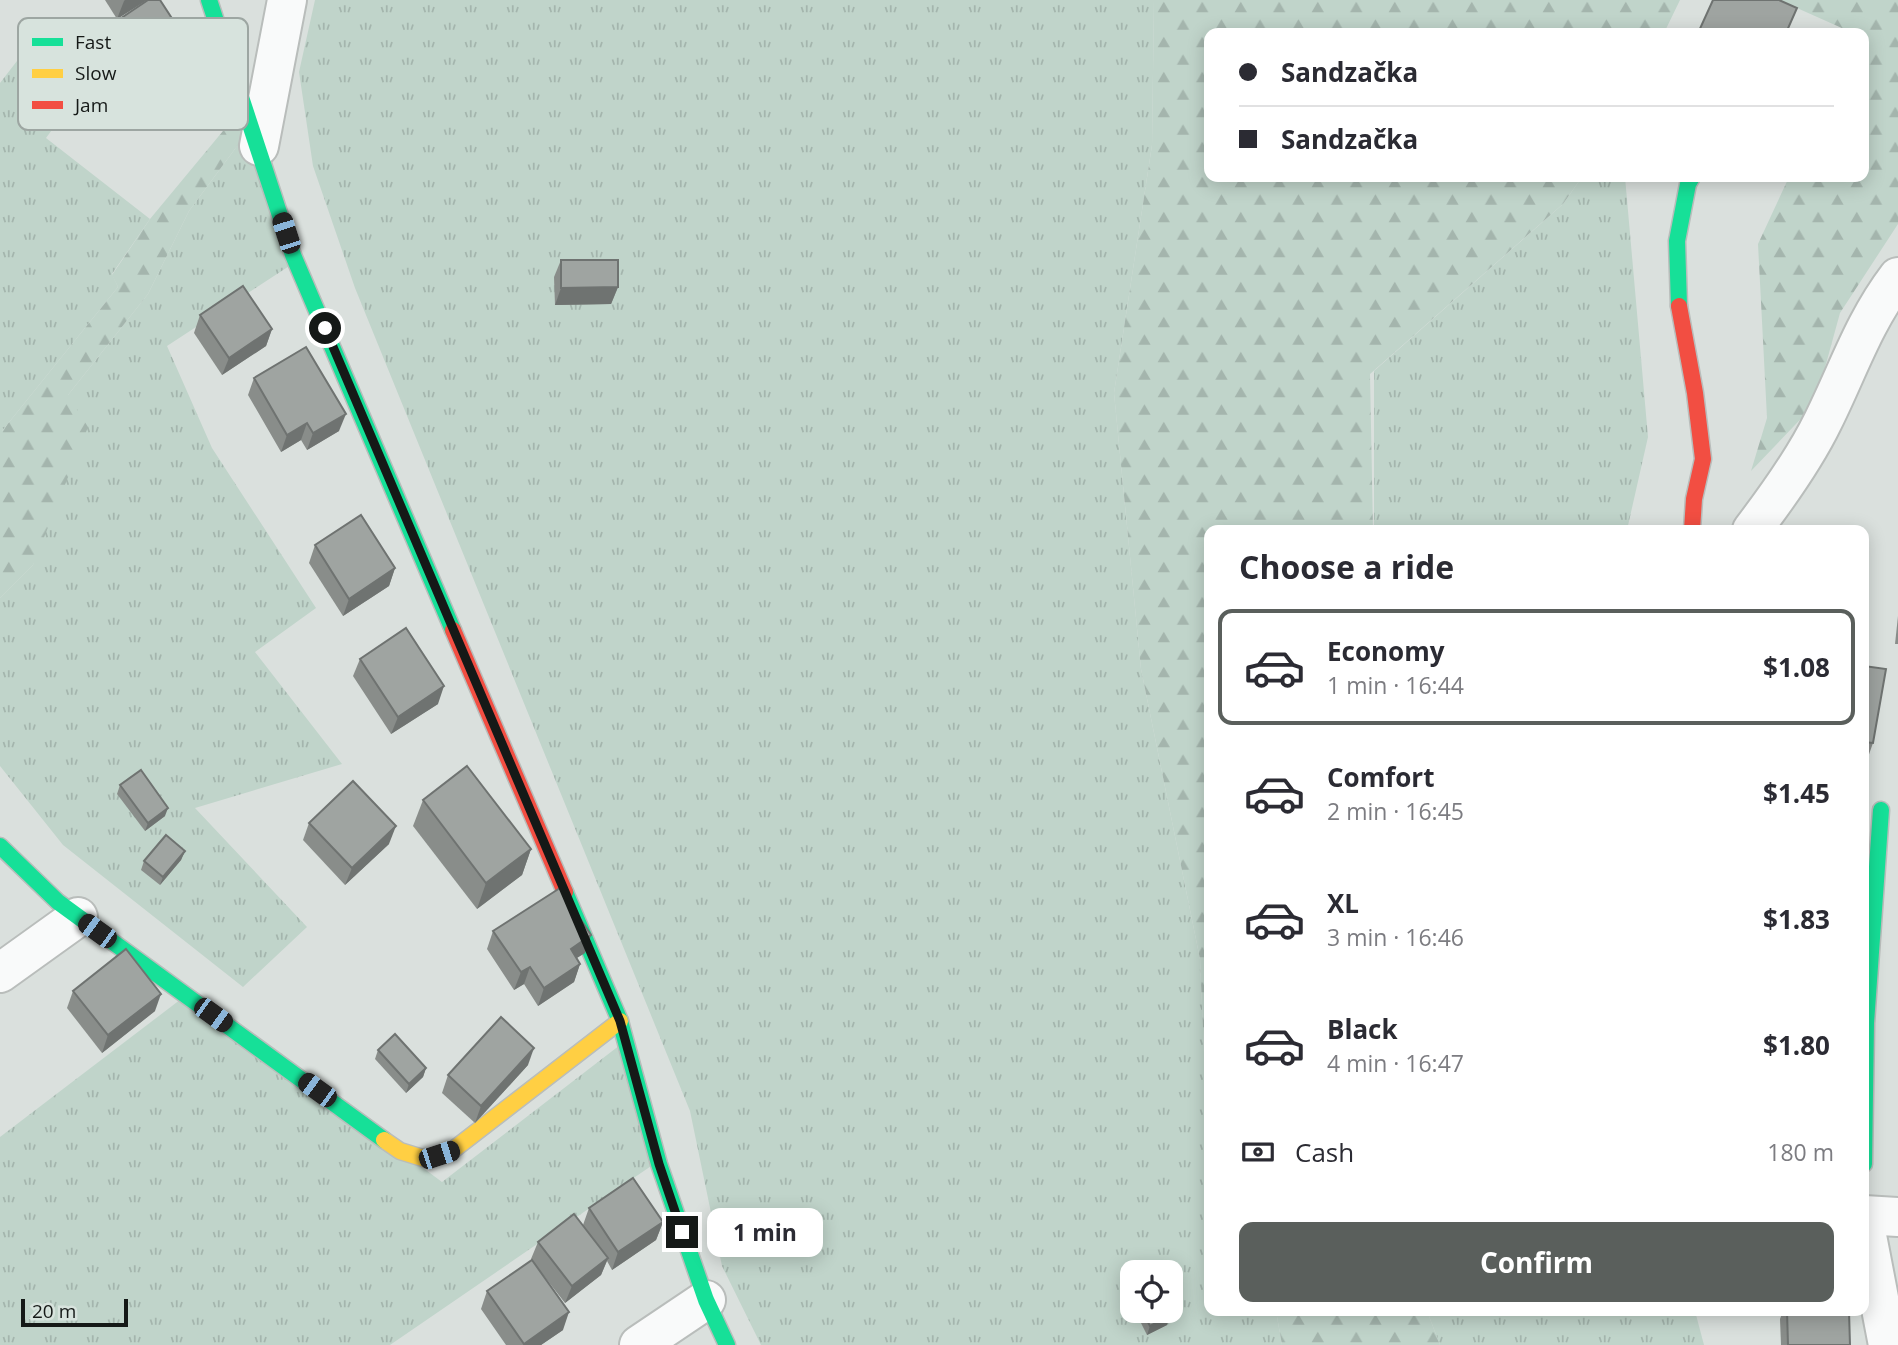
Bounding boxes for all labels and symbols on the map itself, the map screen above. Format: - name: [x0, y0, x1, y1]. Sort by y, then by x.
- legend: [18, 18, 248, 130]
- text: Fast: [75, 29, 111, 55]
- text: Slow: [75, 60, 117, 86]
- text: Jam: [73, 92, 108, 118]
- car: [270, 210, 303, 256]
- route start: [309, 312, 341, 344]
- car: [74, 910, 121, 952]
- car: [190, 994, 237, 1036]
- car: [294, 1069, 341, 1111]
- car: [416, 1139, 463, 1171]
- callout: 1 min: [706, 1208, 822, 1256]
- route end: [666, 1216, 698, 1248]
- scale bar: [21, 1296, 128, 1328]

